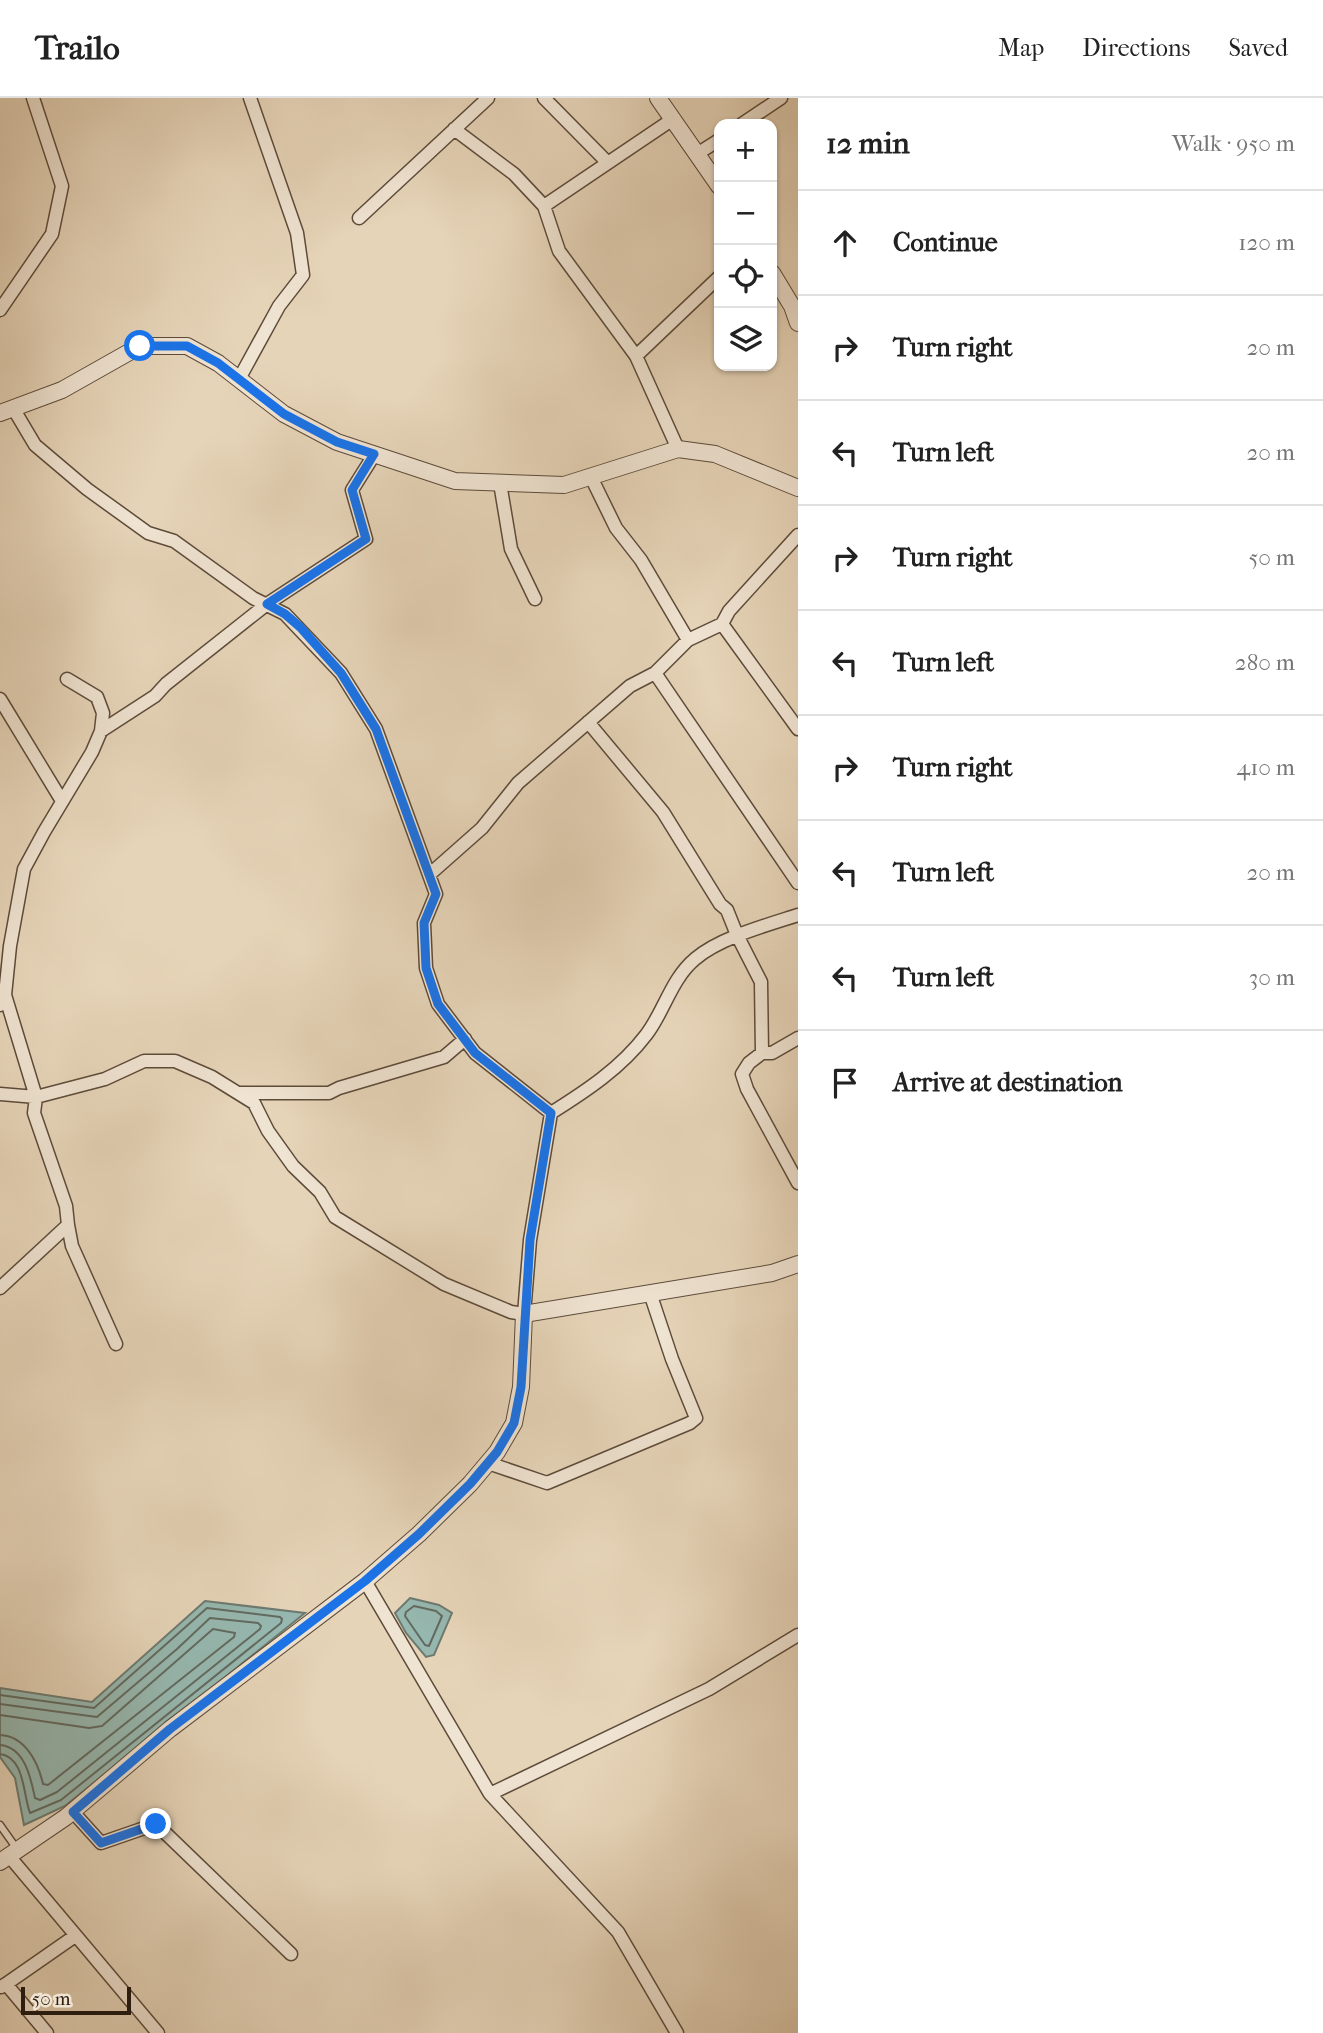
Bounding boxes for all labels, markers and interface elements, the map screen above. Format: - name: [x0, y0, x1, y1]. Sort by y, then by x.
- text: Trailo: [35, 29, 120, 68]
- text: Map: [998, 34, 1044, 62]
- text: Directions: [1082, 34, 1190, 62]
- text: Saved: [1228, 34, 1288, 62]
- map controls: [714, 119, 777, 371]
- button: +: [714, 119, 777, 182]
- text: 12 min: [826, 126, 910, 161]
- text: Walk · 950 m: [1172, 130, 1295, 157]
- button: −: [714, 182, 777, 245]
- icon: ahead: [826, 224, 864, 262]
- text: Continue: [893, 227, 998, 258]
- text: 120 m: [1238, 229, 1295, 256]
- button: locate: [714, 245, 777, 308]
- button: layers: [714, 308, 777, 371]
- icon: right: [826, 329, 864, 367]
- route start: [124, 330, 155, 361]
- text: Turn right: [893, 332, 1013, 363]
- text: 20 m: [1246, 334, 1295, 361]
- icon: left: [826, 434, 864, 472]
- text: Turn left: [893, 437, 994, 468]
- text: 20 m: [1246, 439, 1295, 466]
- icon: right: [826, 539, 864, 577]
- text: Turn right: [893, 542, 1013, 573]
- text: 50 m: [1248, 544, 1295, 571]
- icon: left: [826, 644, 864, 682]
- text: Turn left: [893, 647, 994, 678]
- text: 280 m: [1235, 649, 1295, 676]
- icon: right: [826, 749, 864, 787]
- text: Turn right: [893, 752, 1013, 783]
- text: 410 m: [1237, 754, 1295, 781]
- icon: left: [826, 854, 864, 892]
- text: Turn left: [893, 857, 994, 888]
- text: 20 m: [1246, 859, 1295, 886]
- icon: left: [826, 959, 864, 997]
- text: Turn left: [893, 962, 994, 993]
- text: 30 m: [1249, 964, 1295, 991]
- icon: arrive: [826, 1064, 864, 1102]
- text: Arrive at destination: [893, 1067, 1123, 1098]
- route end: [140, 1808, 171, 1839]
- scale bar: [21, 1984, 131, 2016]
- text: 50 m: [32, 1988, 71, 2010]

